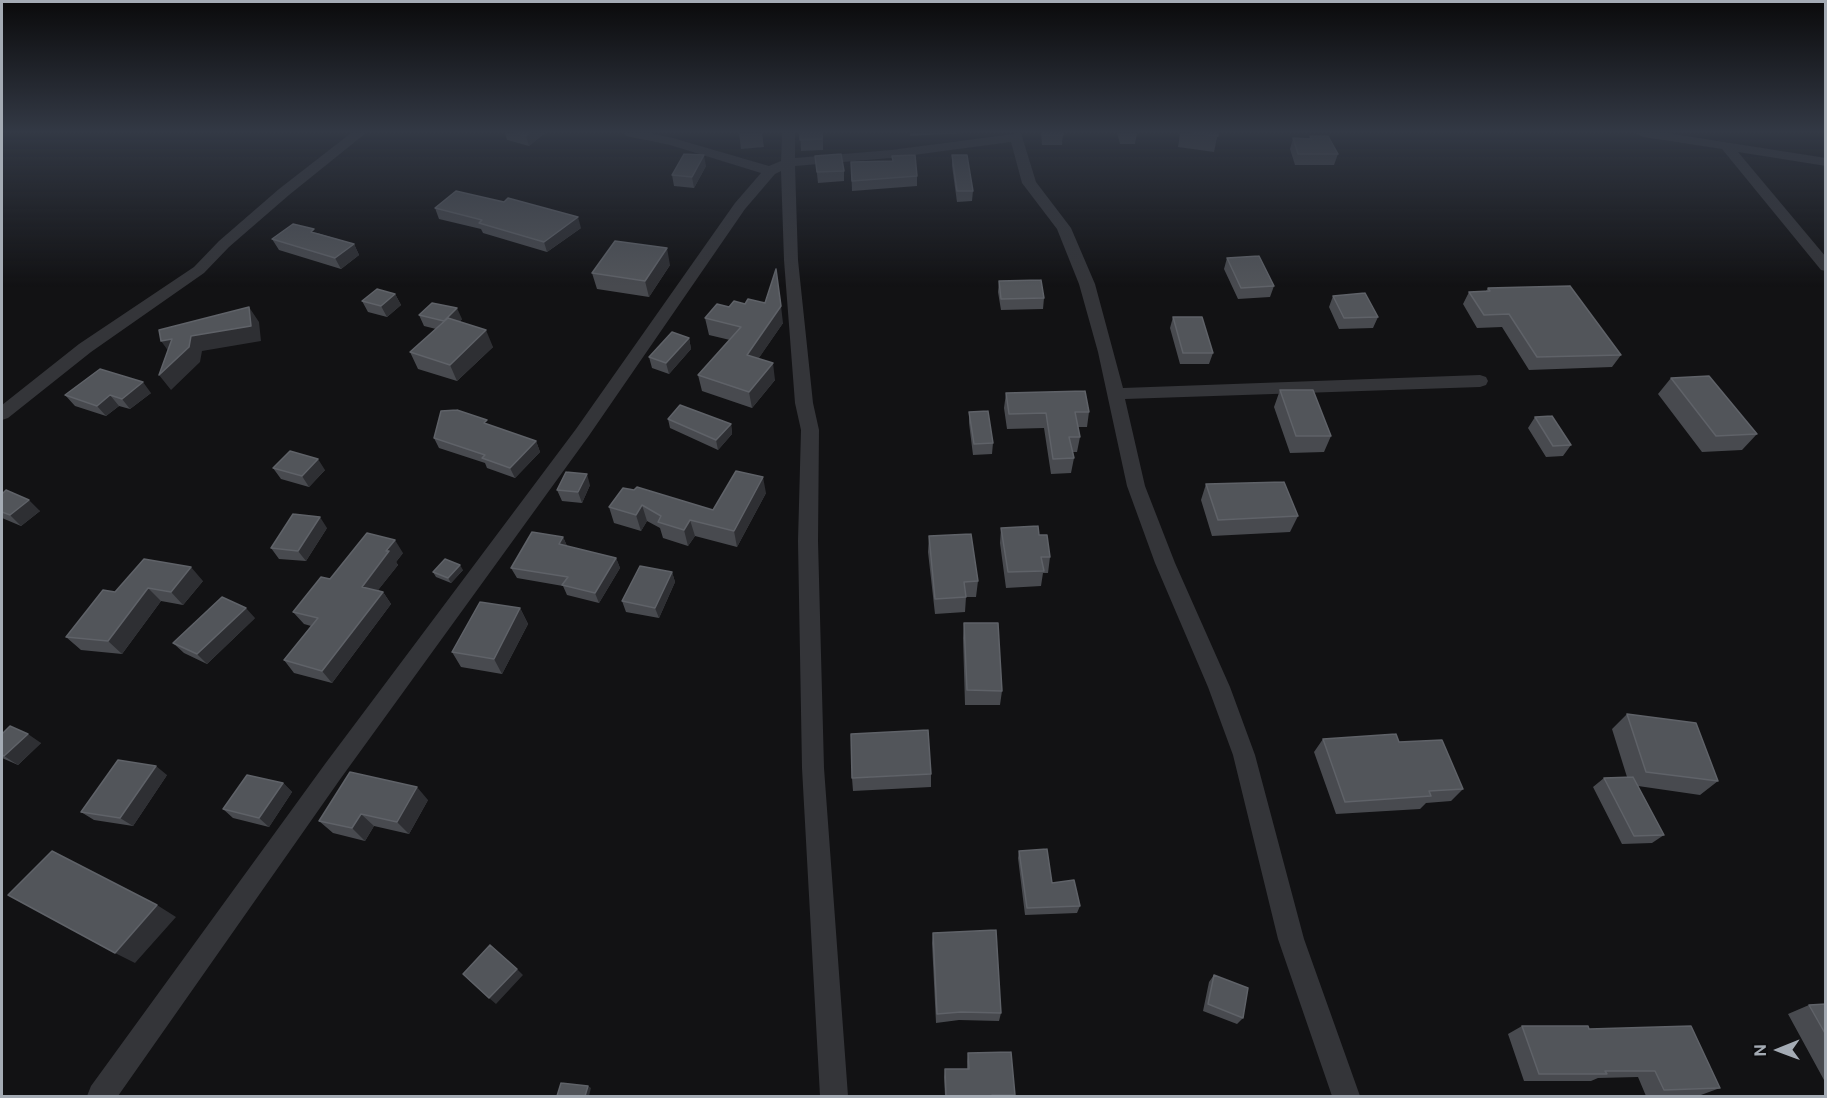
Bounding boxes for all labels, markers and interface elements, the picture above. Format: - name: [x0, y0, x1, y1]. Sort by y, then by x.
- north arrow: [1749, 1020, 1809, 1080]
- text: N: [1751, 1044, 1770, 1057]

